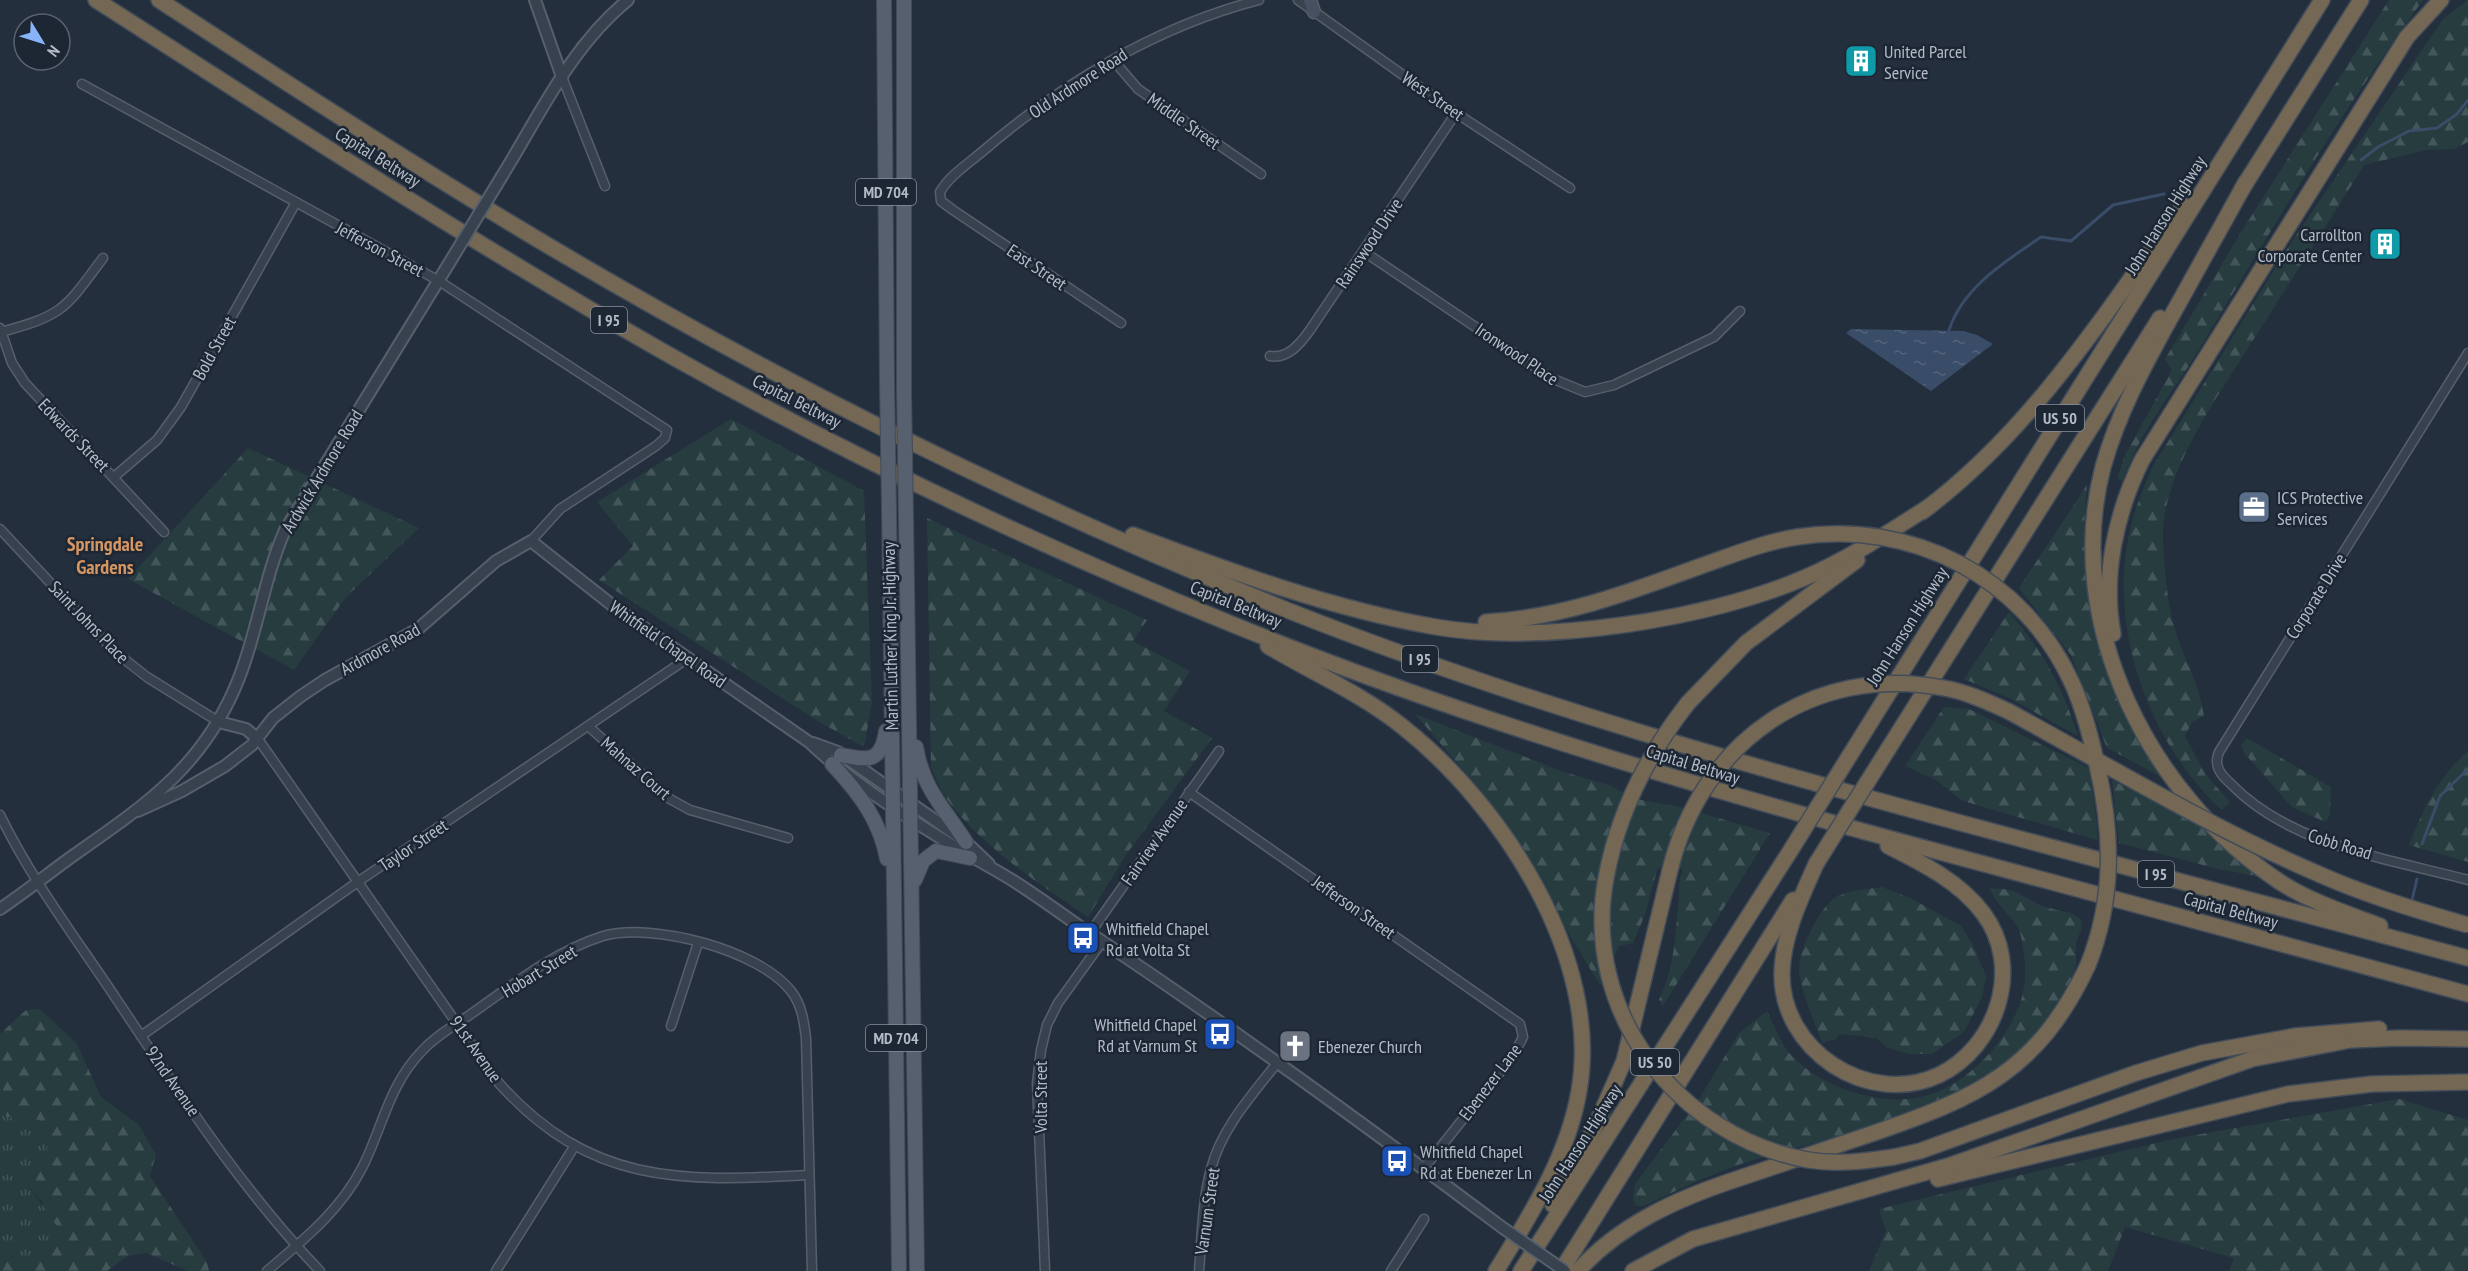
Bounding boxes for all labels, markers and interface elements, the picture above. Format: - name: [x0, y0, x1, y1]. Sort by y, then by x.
- north arrow: [12, 12, 72, 72]
- place label: United Parcel Service: [1884, 40, 1967, 84]
- text: N: [43, 42, 64, 61]
- street label: Old Ardmore Road: [1024, 43, 1132, 123]
- building icon: United Parcel Service: [1843, 43, 1879, 79]
- street label: West Street: [1397, 66, 1469, 126]
- street label: Middle Street: [1143, 88, 1225, 154]
- street label: Capital Beltway: [331, 122, 425, 193]
- street label: John Hanson Highway: [2119, 151, 2211, 280]
- road number: MD 704: [856, 179, 916, 205]
- street label: Rainswood Drive: [1330, 193, 1408, 293]
- street label: Jefferson Street: [331, 216, 428, 282]
- place label: Carrollton Corporate Center: [2258, 223, 2362, 267]
- building icon: Carrollton Corporate Center: [2367, 226, 2403, 262]
- street label: East Street: [1003, 239, 1071, 295]
- road number: I 95: [591, 307, 627, 333]
- street label: Bold Street: [187, 312, 241, 384]
- street label: Ironwood Place: [1471, 318, 1563, 390]
- street label: Capital Beltway: [749, 369, 846, 433]
- street label: Edwards Street: [33, 393, 115, 477]
- street label: Ardwick Ardmore Road: [276, 405, 368, 537]
- road number: US 50: [2036, 405, 2084, 431]
- place label: ICS Protective Services: [2277, 486, 2363, 530]
- office icon: ICS Protective Services: [2236, 489, 2272, 525]
- district label: Springdale Gardens: [67, 531, 143, 580]
- street label: Martin Luther King Jr. Highway: [877, 541, 903, 731]
- street label: Corporate Drive: [2281, 549, 2351, 643]
- street label: John Hanson Highway: [1861, 562, 1953, 691]
- street label: Capital Beltway: [1187, 575, 1285, 633]
- street label: Saint Johns Place: [44, 576, 134, 668]
- street label: Whitfield Chapel Road: [605, 595, 731, 693]
- street label: Ardmore Road: [336, 618, 424, 680]
- road number: I 95: [1402, 646, 1438, 672]
- street label: Mahnaz Court: [596, 731, 676, 805]
- street label: Capital Beltway: [1643, 739, 1743, 789]
- street label: Fairview Avenue: [1116, 794, 1192, 890]
- street label: Taylor Street: [374, 814, 452, 876]
- street label: Cobb Road: [2305, 823, 2375, 865]
- road number: I 95: [2138, 861, 2174, 887]
- street label: Jefferson Street: [1307, 869, 1400, 944]
- street label: Capital Beltway: [2181, 886, 2281, 934]
- place label: Whitfield Chapel Rd at Volta St: [1106, 917, 1210, 961]
- bus stop icon: Whitfield Chapel Rd at Volta St: [1065, 920, 1101, 956]
- street label: Hobart Street: [497, 940, 581, 1002]
- street label: 91st Avenue: [445, 1011, 507, 1087]
- place label: Whitfield Chapel Rd at Varnum St: [1094, 1013, 1198, 1057]
- bus stop icon: Whitfield Chapel Rd at Varnum St: [1202, 1016, 1238, 1052]
- road number: MD 704: [866, 1025, 926, 1051]
- church icon: Ebenezer Church: [1277, 1028, 1313, 1064]
- place label: Ebenezer Church: [1318, 1035, 1422, 1058]
- street label: Ebenezer Lane: [1454, 1039, 1526, 1125]
- street label: 92nd Avenue: [140, 1041, 206, 1121]
- road number: US 50: [1631, 1049, 1679, 1075]
- street label: Volta Street: [1029, 1061, 1052, 1134]
- street label: John Hanson Highway: [1533, 1080, 1627, 1207]
- place label: Whitfield Chapel Rd at Ebenezer Ln: [1420, 1140, 1532, 1184]
- bus stop icon: Whitfield Chapel Rd at Ebenezer Ln: [1379, 1143, 1415, 1179]
- street label: Varnum Street: [1189, 1166, 1225, 1257]

